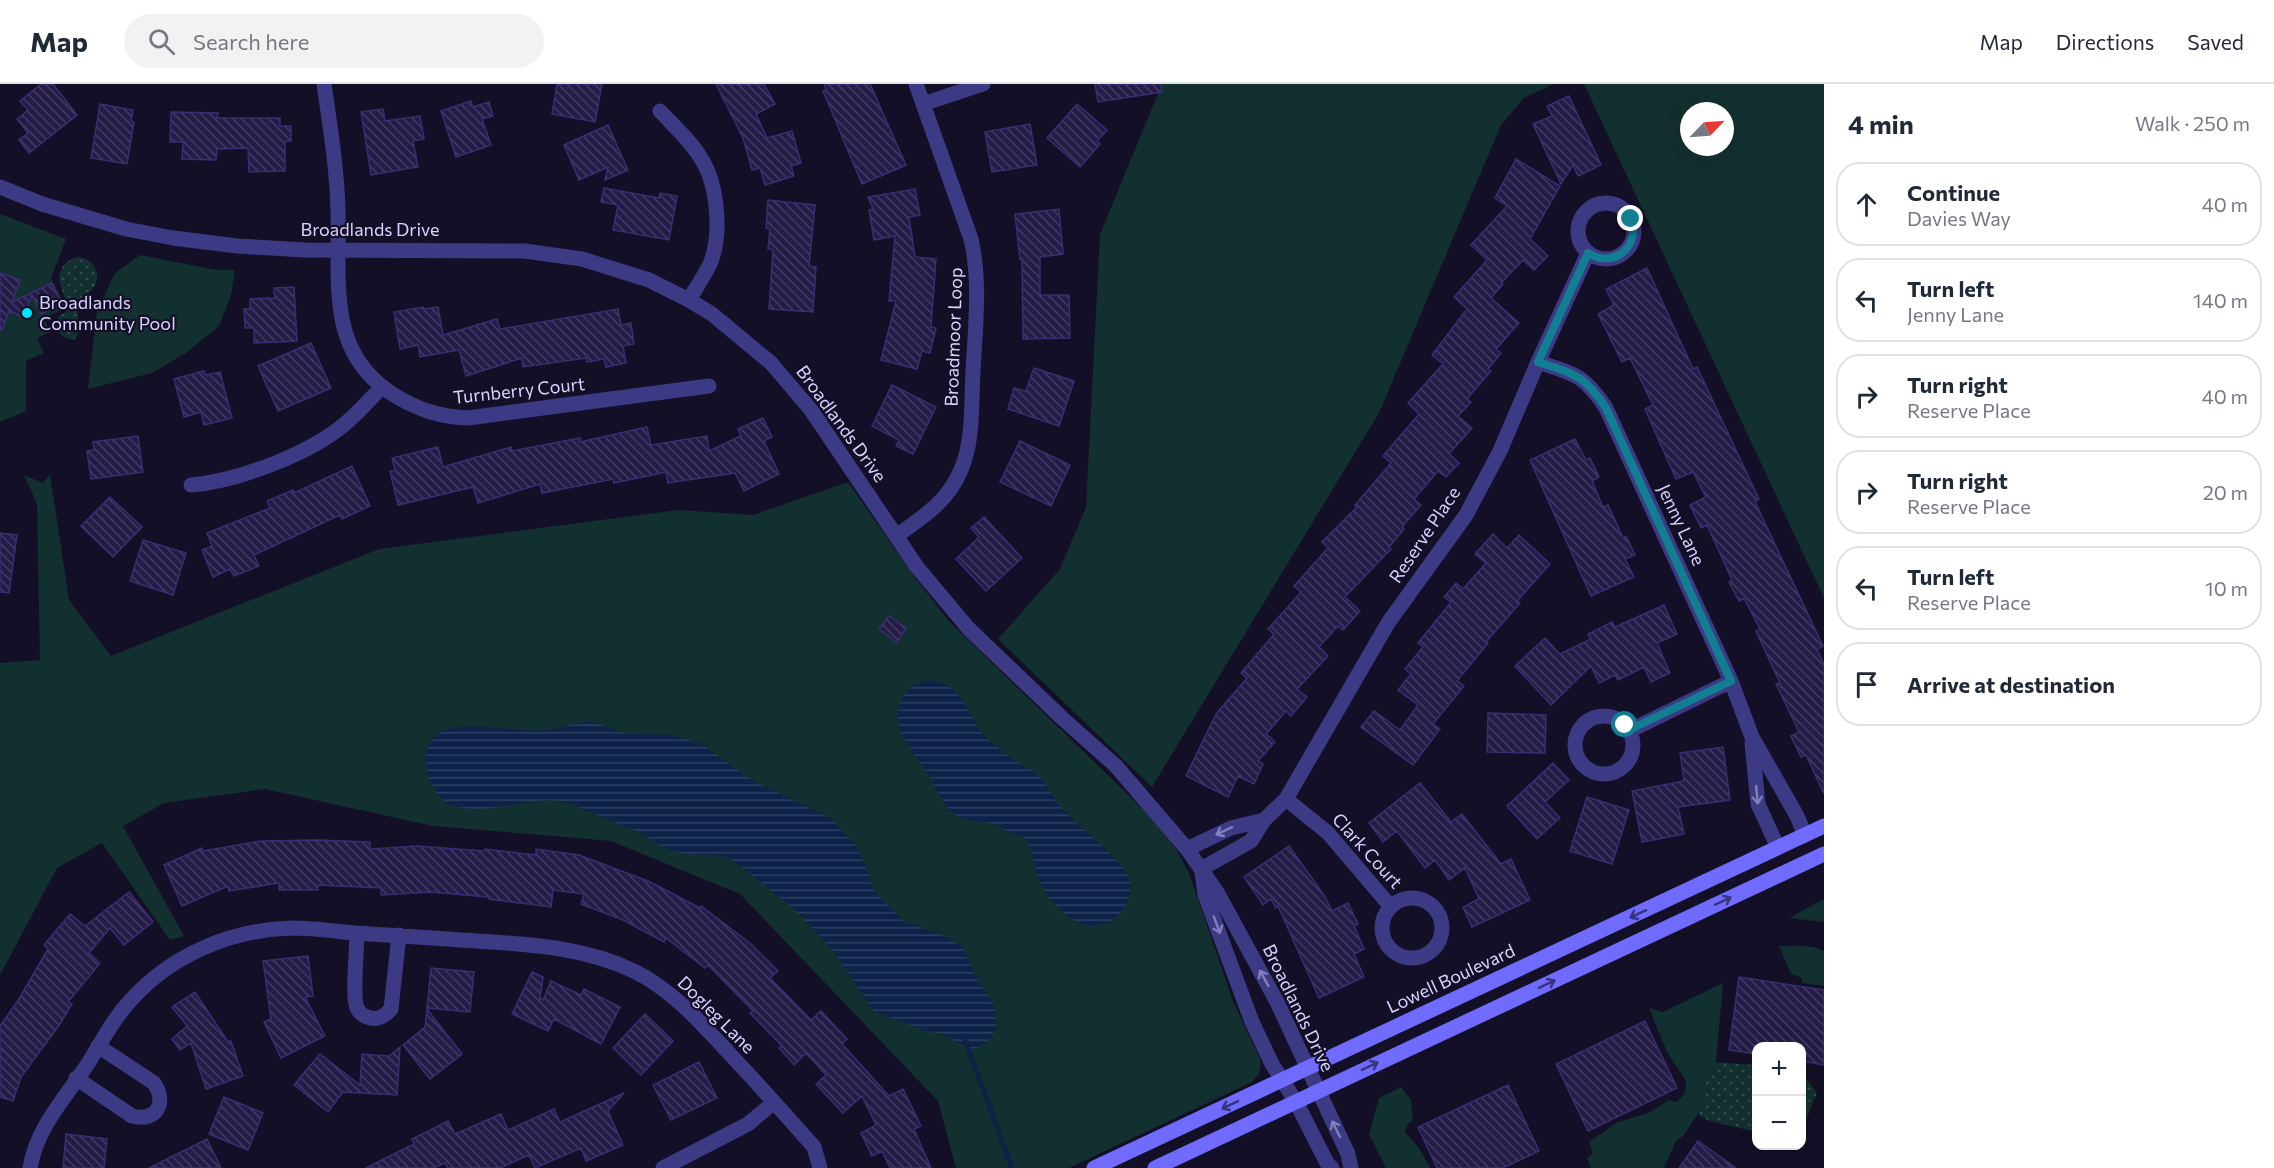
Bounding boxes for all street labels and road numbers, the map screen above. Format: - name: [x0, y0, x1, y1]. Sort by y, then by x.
- street label: Broadlands Drive: [301, 218, 439, 240]
- street label: Broadmoor Loop: [940, 267, 966, 407]
- street label: Broadlands Drive: [792, 361, 892, 486]
- street label: Turnberry Court: [452, 372, 586, 408]
- street label: Jenny Lane: [1653, 480, 1710, 569]
- street label: Reserve Place: [1384, 482, 1464, 587]
- street label: Clark Court: [1328, 808, 1408, 893]
- street label: Lowell Boulevard: [1383, 939, 1518, 1017]
- street label: Broadlands Drive: [1259, 940, 1339, 1075]
- street label: Dogleg Lane: [673, 971, 760, 1058]

